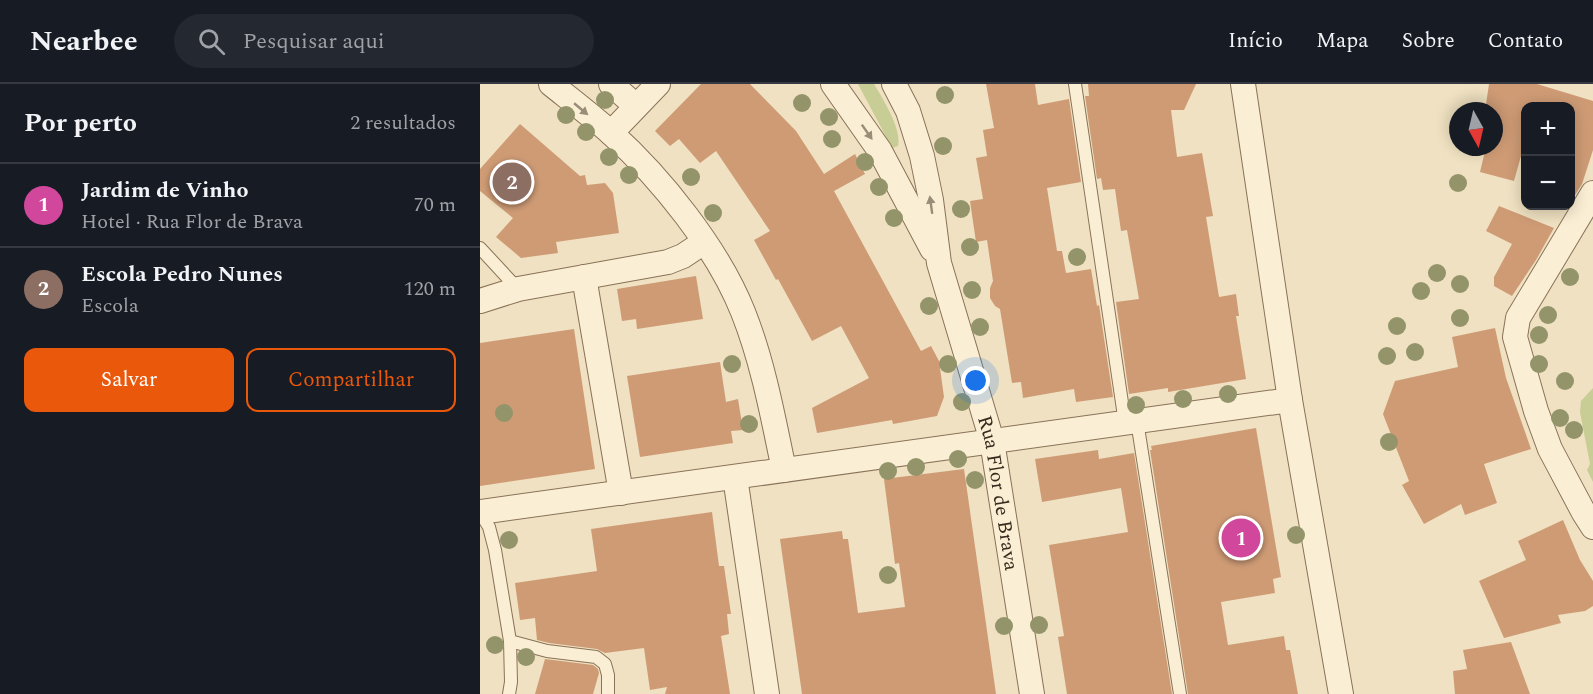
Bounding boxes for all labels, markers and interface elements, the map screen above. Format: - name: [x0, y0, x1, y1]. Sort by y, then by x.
- search box: [174, 14, 594, 68]
- text: Nearbee: [30, 20, 138, 63]
- icon: search: [195, 25, 228, 58]
- text: Pesquisar aqui: [243, 25, 385, 58]
- text: Início: [1228, 25, 1283, 57]
- text: Mapa: [1316, 25, 1369, 57]
- text: Sobre: [1402, 25, 1455, 57]
- text: Contato: [1488, 25, 1563, 57]
- one-way arrow: [573, 102, 589, 115]
- north arrow: [1449, 102, 1503, 156]
- map controls: [1521, 102, 1575, 210]
- button: +: [1521, 102, 1575, 156]
- text: Por perto: [24, 103, 137, 143]
- text: 2 resultados: [350, 108, 456, 138]
- one-way arrow: [861, 124, 872, 140]
- button: −: [1521, 156, 1575, 210]
- pin: 2: [492, 160, 531, 204]
- text: Jardim de Vinho: [81, 174, 248, 207]
- text: 1: [38, 190, 49, 220]
- text: 70 m: [414, 190, 456, 220]
- one-way arrow: [927, 195, 936, 214]
- text: Hotel · Rua Flor de Brava: [81, 207, 303, 237]
- text: Escola Pedro Nunes: [81, 258, 283, 291]
- text: 2: [38, 274, 49, 304]
- text: 120 m: [404, 274, 456, 304]
- text: Escola: [81, 291, 139, 321]
- button: Salvar: [24, 348, 234, 412]
- button: Compartilhar: [246, 348, 456, 412]
- your location: [961, 366, 990, 395]
- street label: Rua Flor de Brava: [969, 412, 1026, 573]
- pin: 1: [1222, 516, 1260, 560]

